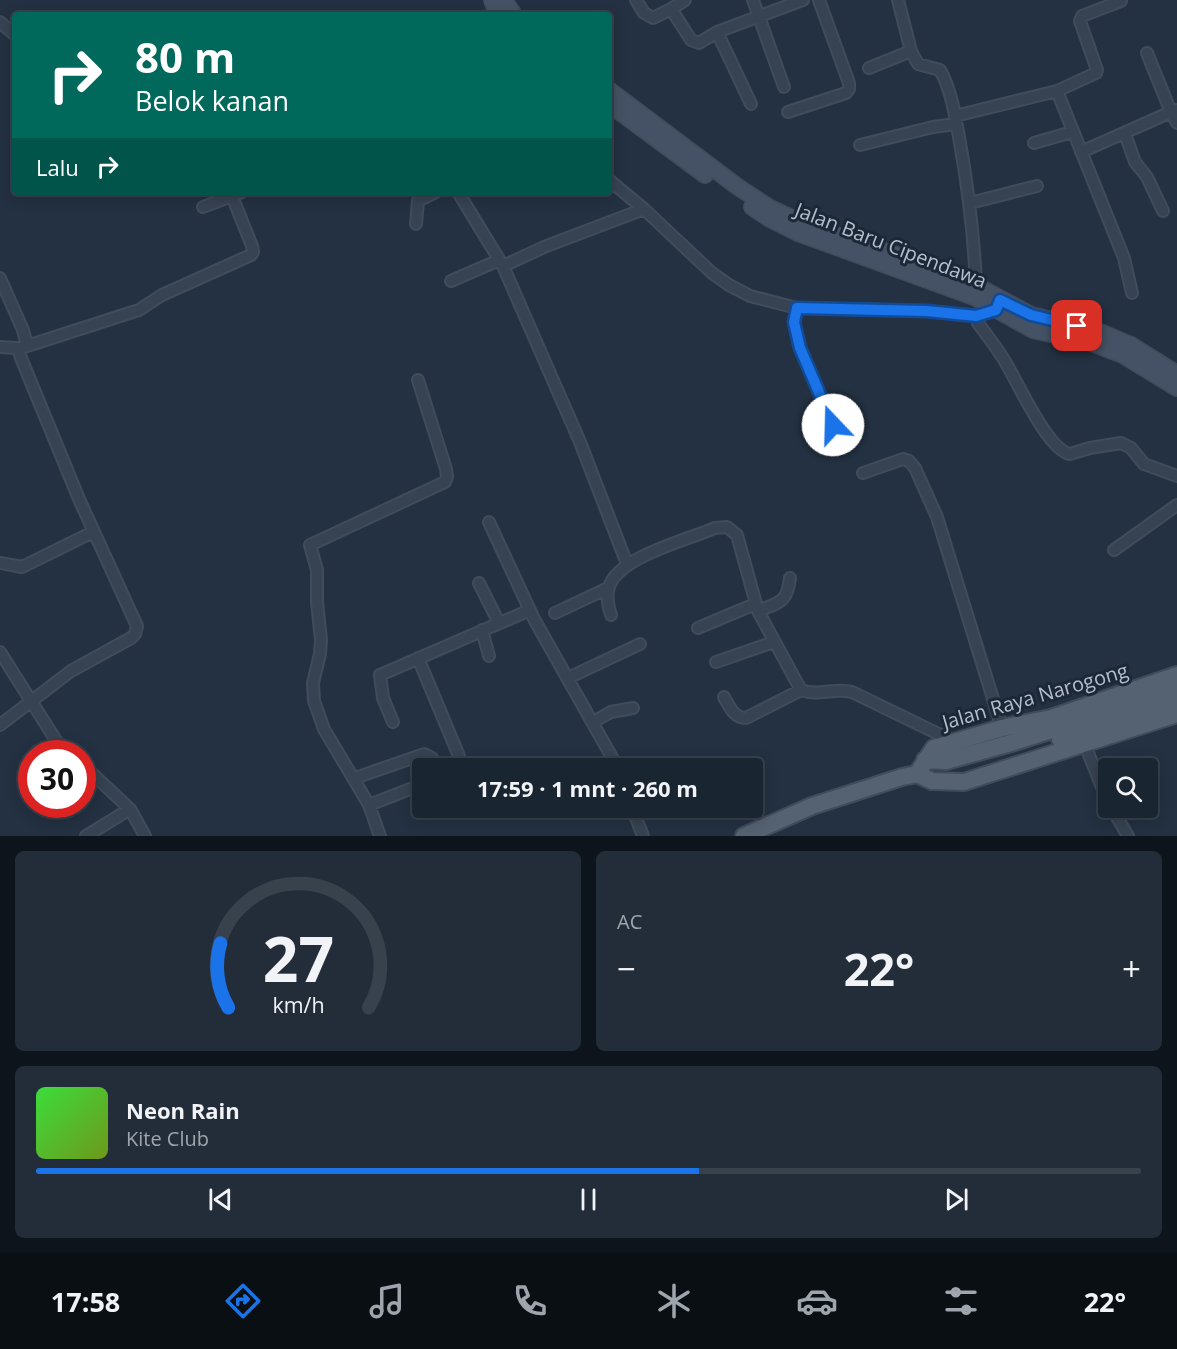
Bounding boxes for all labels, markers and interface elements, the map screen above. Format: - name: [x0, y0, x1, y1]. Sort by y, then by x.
- text: 80 m: [135, 28, 235, 85]
- icon: right: [36, 36, 114, 114]
- text: Belok kanan: [135, 82, 289, 119]
- icon: right: [91, 150, 124, 183]
- text: Lalu: [36, 152, 79, 182]
- street label: Jalan Baru Cipendawa: [789, 195, 991, 294]
- pin: [1051, 300, 1102, 351]
- icon: arrive: [1060, 309, 1093, 342]
- position arrow: [801, 393, 865, 457]
- street label: Jalan Raya Narogong: [937, 656, 1131, 736]
- speed limit sign: 30: [18, 740, 96, 818]
- map controls: [1098, 758, 1158, 818]
- button: search: [1098, 758, 1158, 818]
- text: 17:59 · 1 mnt · 260 m: [477, 773, 698, 803]
- text: AC: [617, 908, 642, 935]
- text: 27: [262, 915, 334, 1000]
- text: 22°: [844, 938, 914, 999]
- text: −: [617, 946, 636, 991]
- text: +: [1122, 946, 1141, 991]
- text: km/h: [272, 990, 324, 1019]
- text: Neon Rain: [126, 1095, 240, 1125]
- text: Kite Club: [126, 1125, 209, 1152]
- icon: previous: [204, 1183, 237, 1216]
- icon: pause: [572, 1183, 605, 1216]
- icon: next: [940, 1183, 973, 1216]
- icon: directions: [222, 1280, 264, 1322]
- icon: music: [366, 1280, 408, 1322]
- icon: phone: [509, 1280, 551, 1322]
- icon: climate: [653, 1280, 695, 1322]
- icon: car: [796, 1280, 838, 1322]
- icon: filters: [940, 1280, 982, 1322]
- text: 17:58: [51, 1283, 120, 1320]
- text: 22°: [1084, 1283, 1126, 1320]

